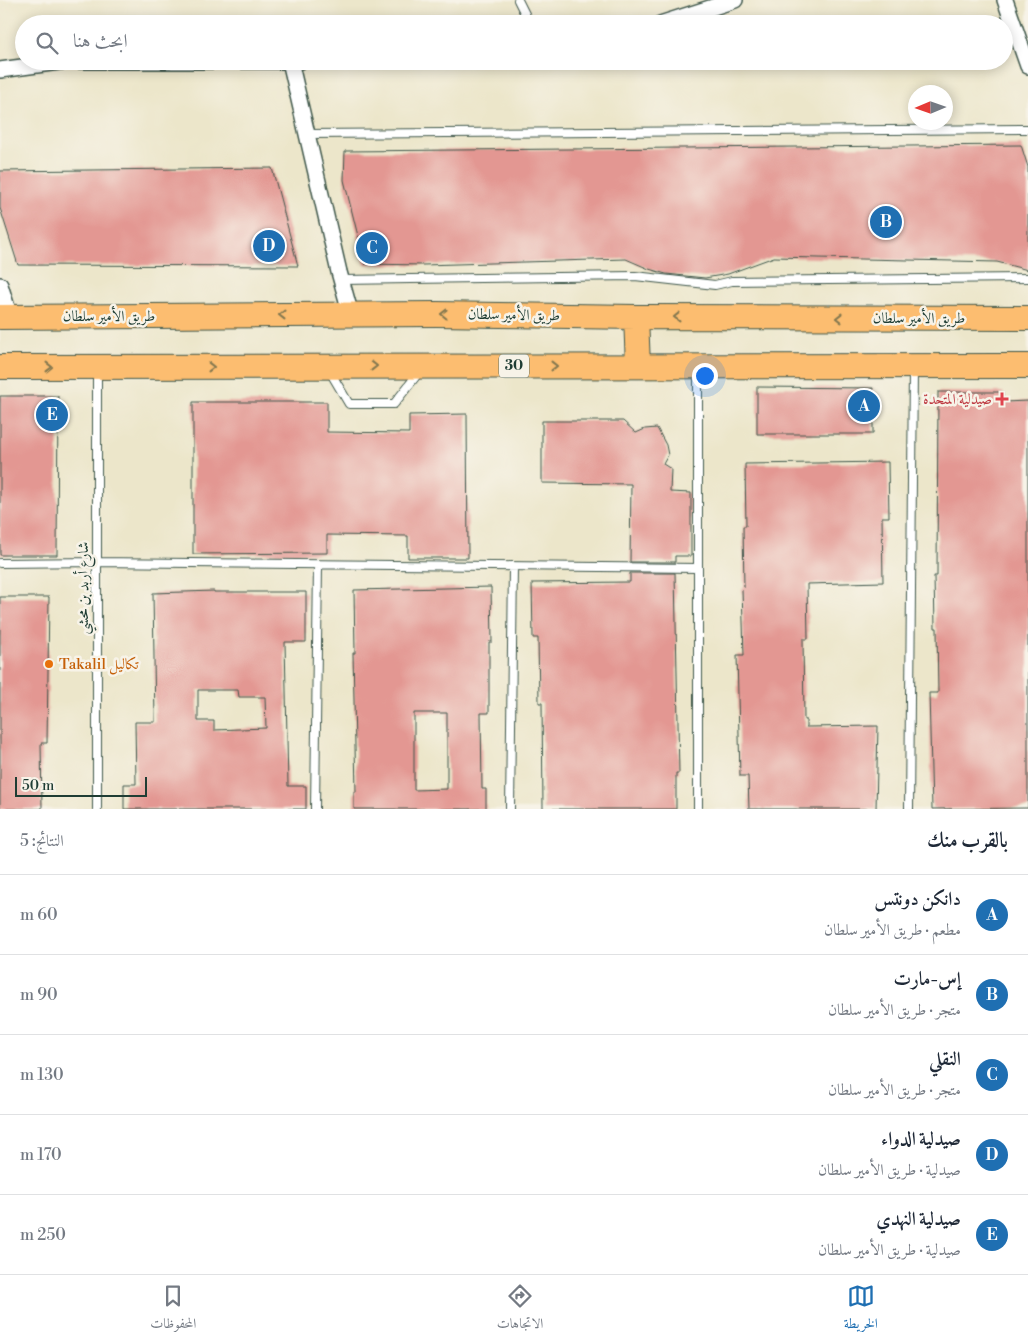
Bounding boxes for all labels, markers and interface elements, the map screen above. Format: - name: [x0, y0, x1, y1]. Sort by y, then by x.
- search box: [15, 15, 1013, 70]
- icon: search: [33, 29, 61, 57]
- text: ابحث هنا: [73, 29, 128, 53]
- north arrow: [908, 85, 953, 130]
- pin: B: [870, 203, 902, 241]
- pin: D: [253, 227, 285, 265]
- pin: C: [356, 229, 388, 267]
- street label: طريق الأمير سلطان: [468, 303, 560, 325]
- street label: طريق الأمير سلطان: [63, 305, 155, 326]
- street label: طريق الأمير سلطان: [873, 307, 965, 328]
- one-way arrow: [440, 309, 448, 319]
- one-way arrow: [278, 310, 286, 320]
- one-way arrow: [673, 312, 680, 322]
- one-way arrow: [835, 313, 843, 323]
- road number: 30: [499, 354, 529, 378]
- one-way arrow: [370, 361, 378, 371]
- one-way arrow: [550, 361, 558, 371]
- one-way arrow: [45, 362, 53, 372]
- one-way arrow: [208, 362, 215, 372]
- your location: [692, 363, 718, 389]
- pin: A: [848, 387, 880, 425]
- place label: صيدلية المتحدة: [923, 390, 992, 409]
- marker: صيدلية المتحدة: [996, 393, 1008, 405]
- pin: E: [36, 396, 68, 434]
- street label: شارع أربد بن محشي: [72, 542, 97, 634]
- place label: Takalil تكاليل: [59, 655, 139, 675]
- marker: Takalil تكاليل: [43, 658, 55, 670]
- scale bar: [15, 774, 148, 797]
- text: 50 m: [22, 777, 54, 795]
- text: بالقرب منك: [927, 828, 1008, 854]
- text: النتائج: 5: [20, 831, 64, 851]
- text: دانكن دونتس: [874, 887, 961, 911]
- text: 60 m: [20, 905, 58, 925]
- text: A: [986, 905, 998, 925]
- text: مطعم · طريق الأمير سلطان: [824, 920, 961, 940]
- text: إس-مارت: [894, 967, 961, 991]
- text: 90 m: [20, 985, 58, 1005]
- text: B: [986, 985, 998, 1005]
- text: متجر · طريق الأمير سلطان: [828, 1000, 961, 1020]
- text: النقلي: [929, 1047, 961, 1071]
- text: 130 m: [20, 1065, 64, 1085]
- text: C: [986, 1065, 998, 1085]
- text: متجر · طريق الأمير سلطان: [828, 1080, 961, 1100]
- text: صيدلية الدواء: [881, 1127, 961, 1151]
- text: 170 m: [20, 1145, 62, 1165]
- text: D: [986, 1145, 998, 1165]
- text: صيدلية · طريق الأمير سلطان: [818, 1160, 961, 1180]
- text: صيدلية النهدي: [876, 1207, 961, 1231]
- text: 250 m: [20, 1225, 66, 1245]
- text: E: [986, 1225, 998, 1245]
- text: صيدلية · طريق الأمير سلطان: [818, 1240, 961, 1260]
- tab: المحفوظات: [150, 1282, 196, 1337]
- tab: الاتجاهات: [497, 1282, 543, 1337]
- tab: الخريطة: [844, 1282, 878, 1337]

